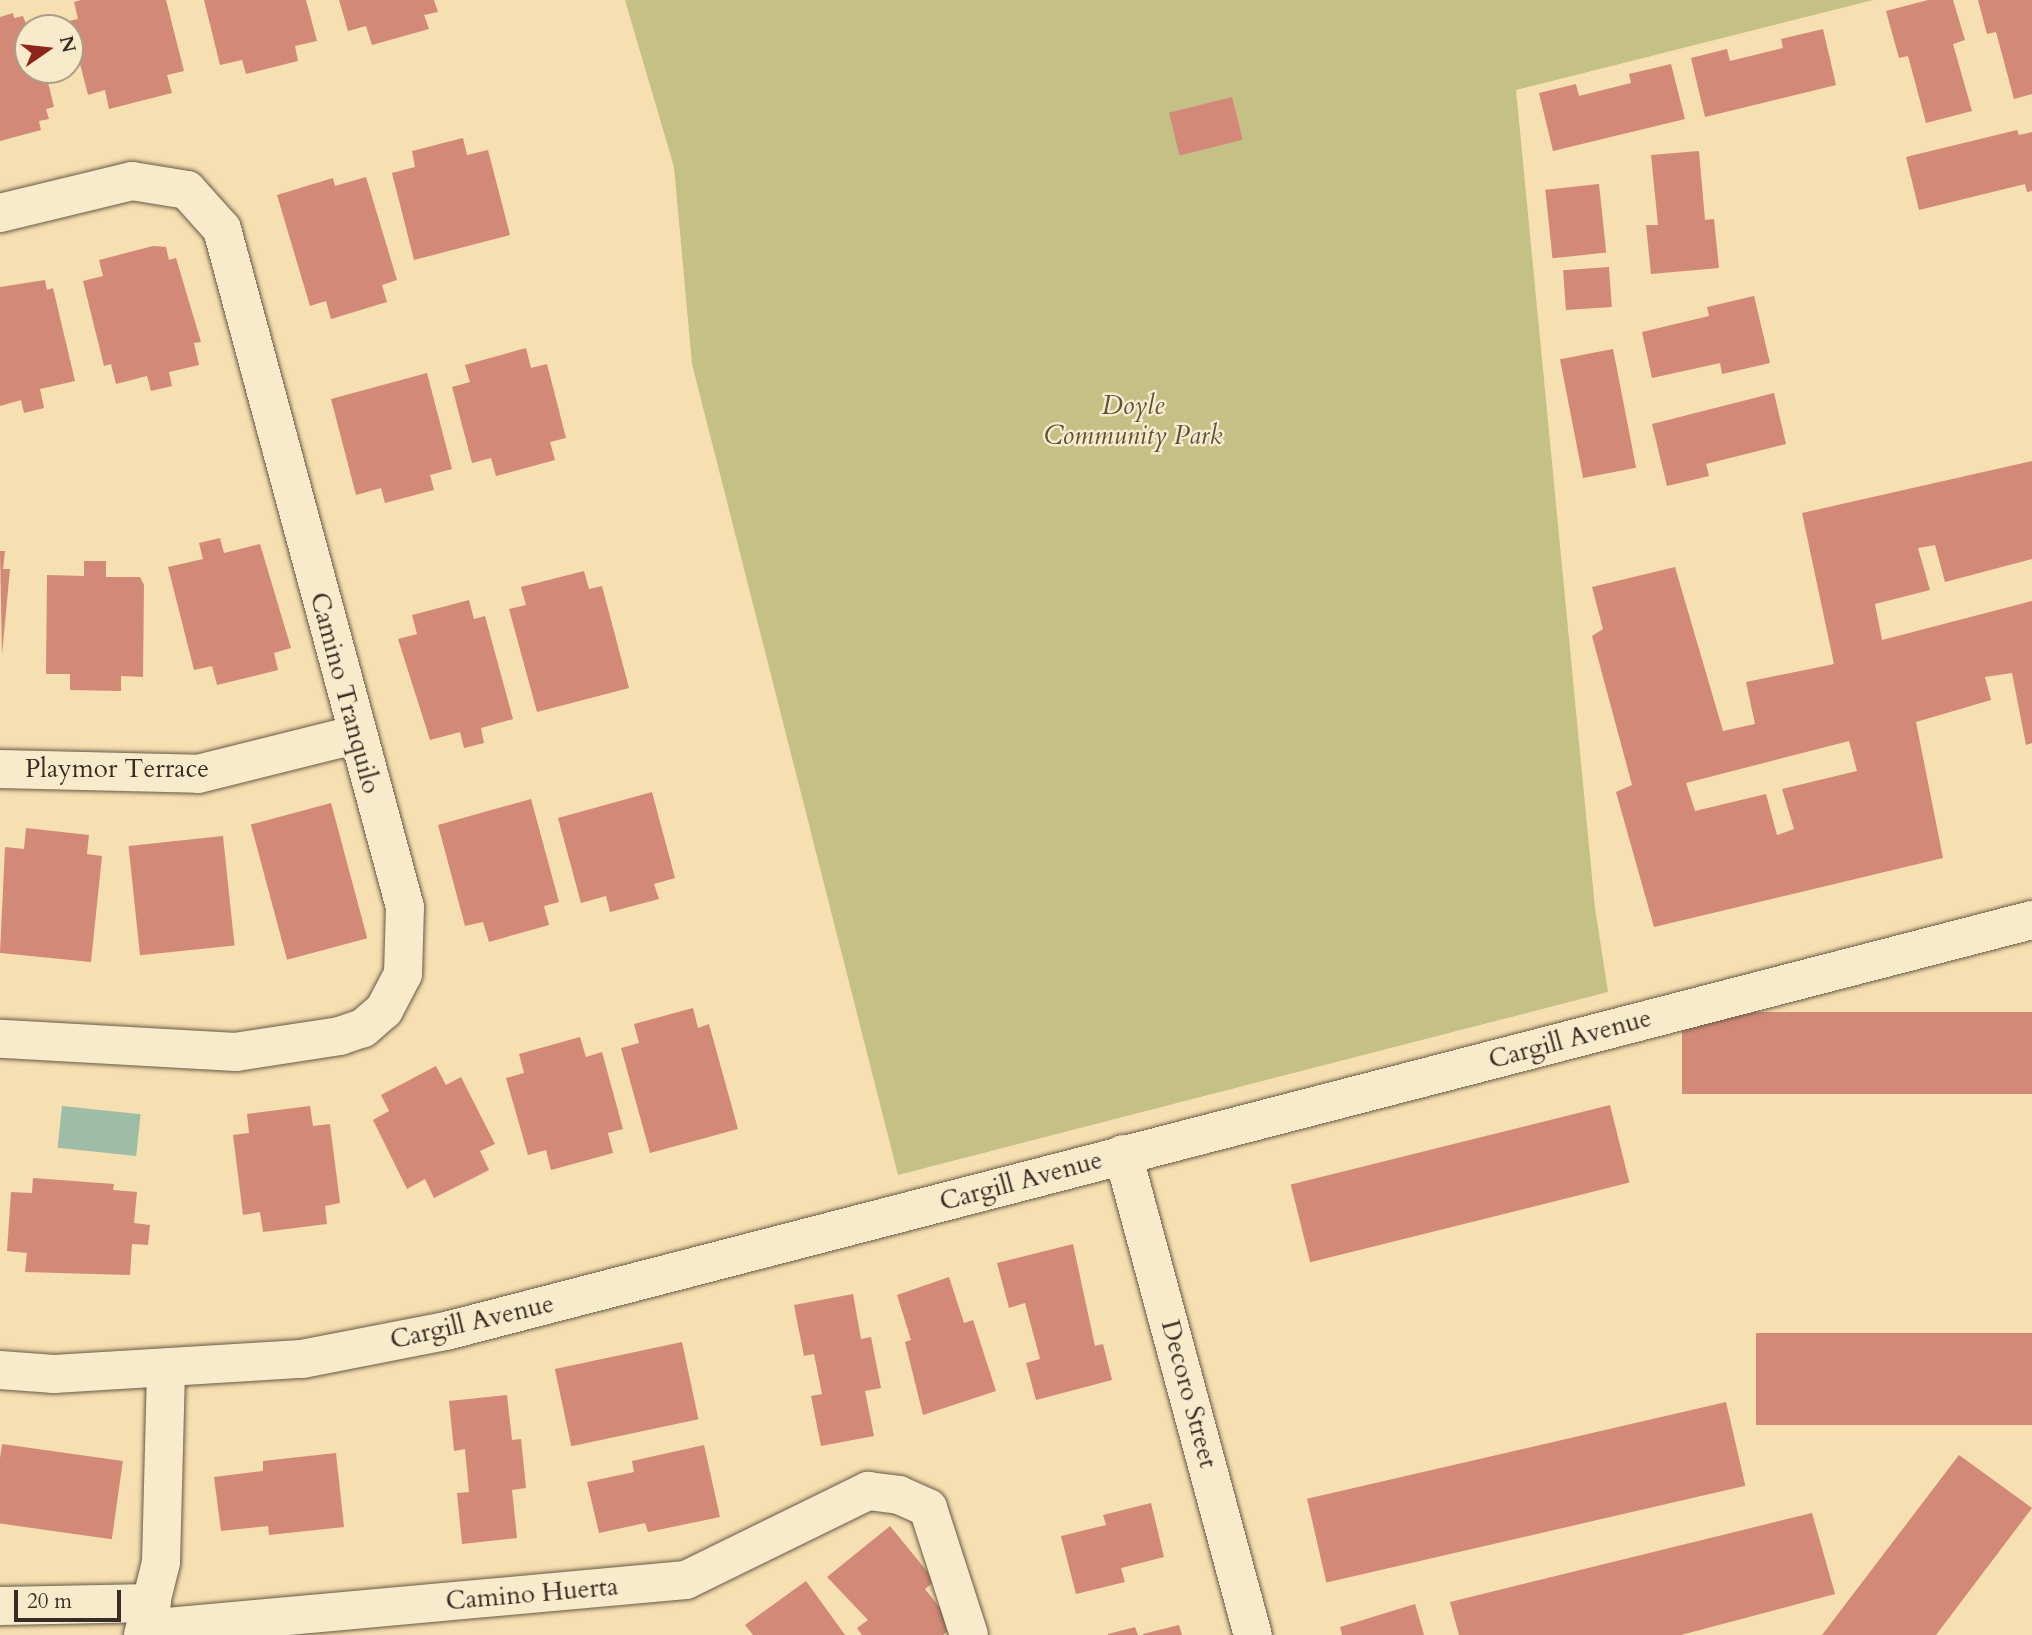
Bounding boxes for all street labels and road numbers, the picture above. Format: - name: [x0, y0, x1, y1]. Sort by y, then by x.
- street label: Camino Tranquilo: [303, 589, 387, 797]
- street label: Playmor Terrace: [25, 753, 209, 785]
- street label: Cargill Avenue: [1485, 1002, 1655, 1076]
- street label: Cargill Avenue: [936, 1144, 1106, 1218]
- street label: Cargill Avenue: [387, 1288, 557, 1356]
- street label: Decoro Street: [1154, 1317, 1224, 1471]
- street label: Camino Huerta: [444, 1571, 620, 1617]

